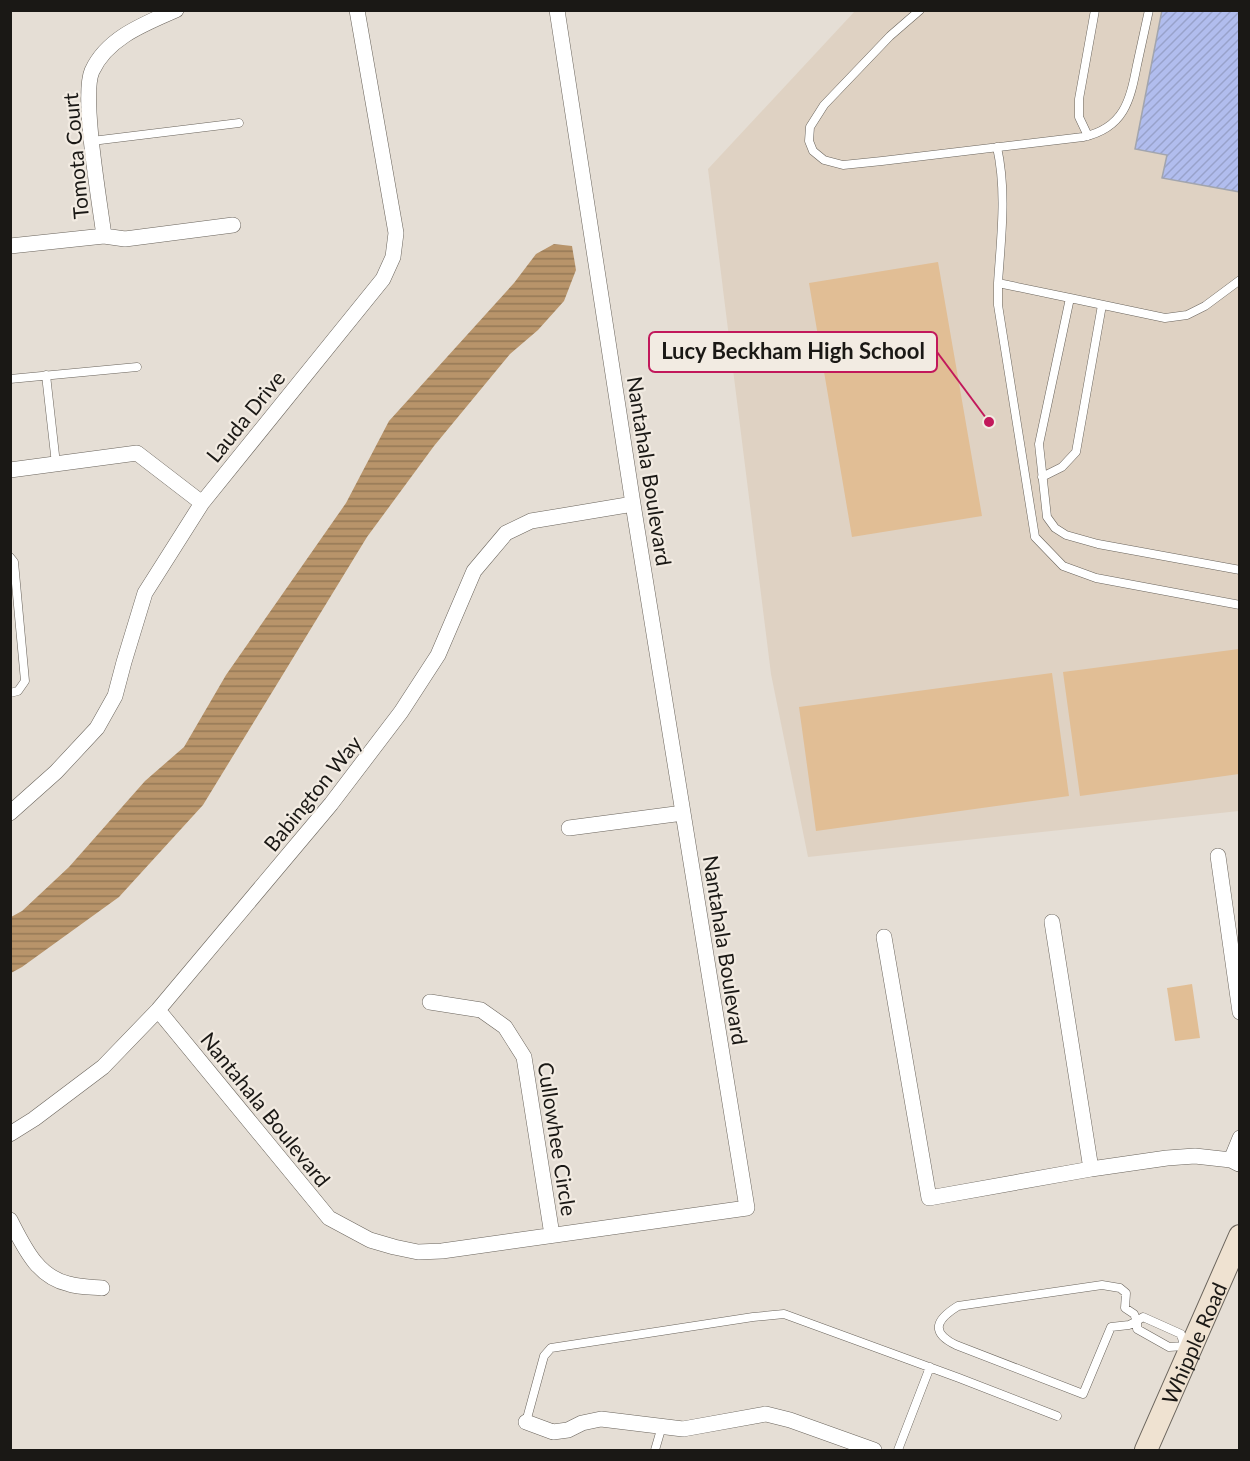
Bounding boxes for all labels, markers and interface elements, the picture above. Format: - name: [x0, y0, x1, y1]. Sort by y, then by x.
- street label: Tomota Court: [57, 91, 93, 220]
- callout: Lucy Beckham High School: [649, 332, 937, 372]
- text: Lucy Beckham High School: [661, 337, 925, 364]
- street label: Lauda Drive: [200, 365, 290, 467]
- street label: Nantahala Boulevard: [623, 374, 677, 568]
- street label: Babington Way: [258, 730, 366, 856]
- street label: Nantahala Boulevard: [699, 853, 753, 1047]
- street label: Nantahala Boulevard: [196, 1027, 336, 1191]
- street label: Cullowhee Circle: [534, 1060, 582, 1218]
- street label: Whipple Road: [1155, 1278, 1231, 1407]

